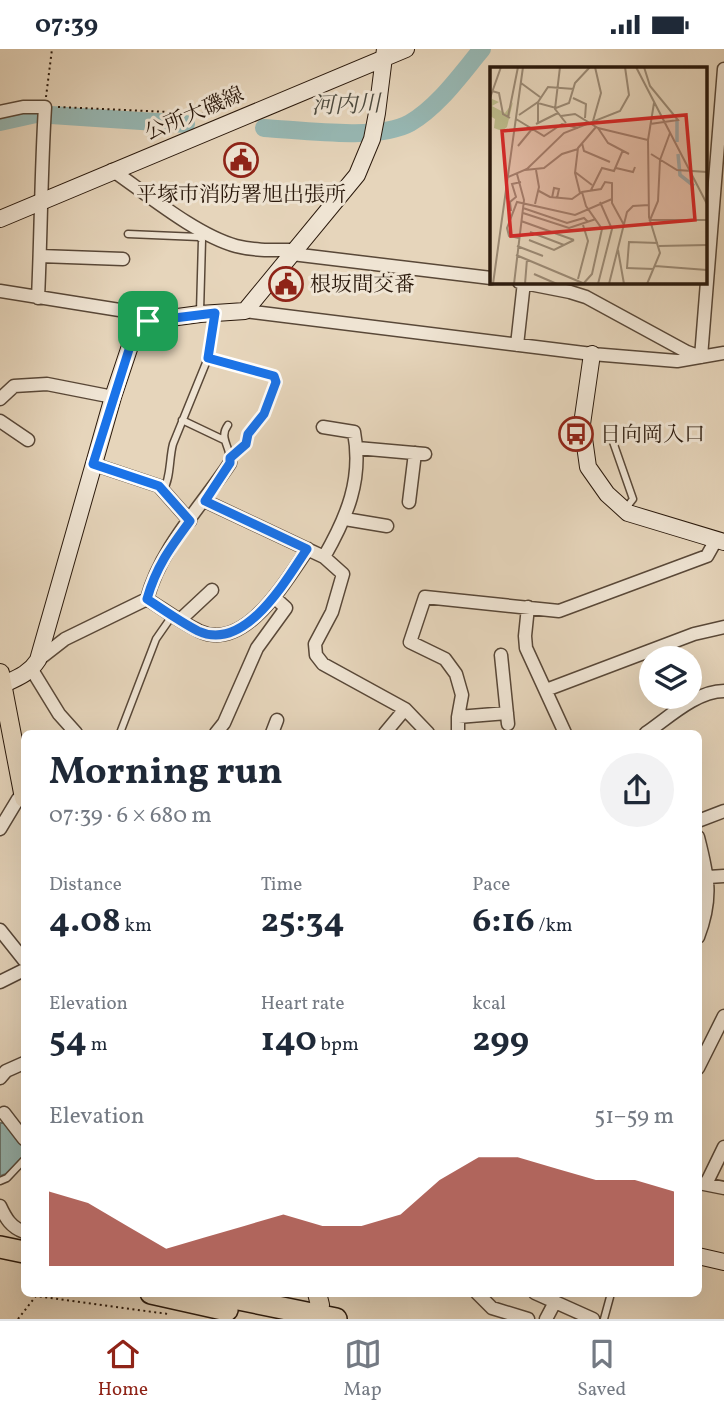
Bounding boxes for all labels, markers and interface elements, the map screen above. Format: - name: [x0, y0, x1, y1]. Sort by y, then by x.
- text: 07:39: [35, 7, 98, 43]
- inset map: [490, 67, 706, 283]
- street label: 公所大磯線: [141, 81, 249, 148]
- water label: 河内川: [311, 89, 384, 123]
- public building icon: 平塚市消防署旭出張所: [222, 141, 260, 179]
- place label: 平塚市消防署旭出張所: [136, 181, 346, 210]
- public building icon: 根坂間交番: [267, 265, 305, 303]
- place label: 根坂間交番: [310, 271, 415, 300]
- pin: [118, 291, 178, 351]
- icon: arrive: [129, 302, 167, 340]
- bus stop icon: 日向岡入口: [557, 415, 595, 453]
- place label: 日向岡入口: [600, 421, 705, 450]
- map controls: [639, 646, 702, 709]
- button: layers: [639, 646, 702, 709]
- text: Morning run: [49, 747, 283, 800]
- button: share: [600, 753, 674, 827]
- text: 07:39 · 6 × 680 m: [49, 800, 212, 832]
- text: Distance: [49, 872, 122, 898]
- text: Time: [261, 872, 302, 898]
- text: Pace: [472, 872, 510, 898]
- text: 4.08: [49, 898, 121, 946]
- text: 25:34: [261, 898, 345, 946]
- text: 6:16: [472, 898, 535, 946]
- text: km: [121, 913, 152, 939]
- text: /km: [535, 913, 573, 939]
- text: Elevation: [49, 991, 128, 1017]
- text: Heart rate: [261, 991, 345, 1017]
- text: kcal: [472, 991, 506, 1017]
- text: 54: [49, 1017, 87, 1065]
- text: 140: [261, 1017, 317, 1065]
- text: 299: [472, 1017, 529, 1065]
- text: m: [87, 1032, 108, 1058]
- text: bpm: [317, 1032, 359, 1058]
- text: Elevation: [49, 1101, 145, 1133]
- text: 51–59 m: [594, 1101, 674, 1133]
- tab: Home: [98, 1335, 148, 1403]
- tab: Map: [344, 1335, 382, 1403]
- tab: Saved: [577, 1335, 626, 1403]

